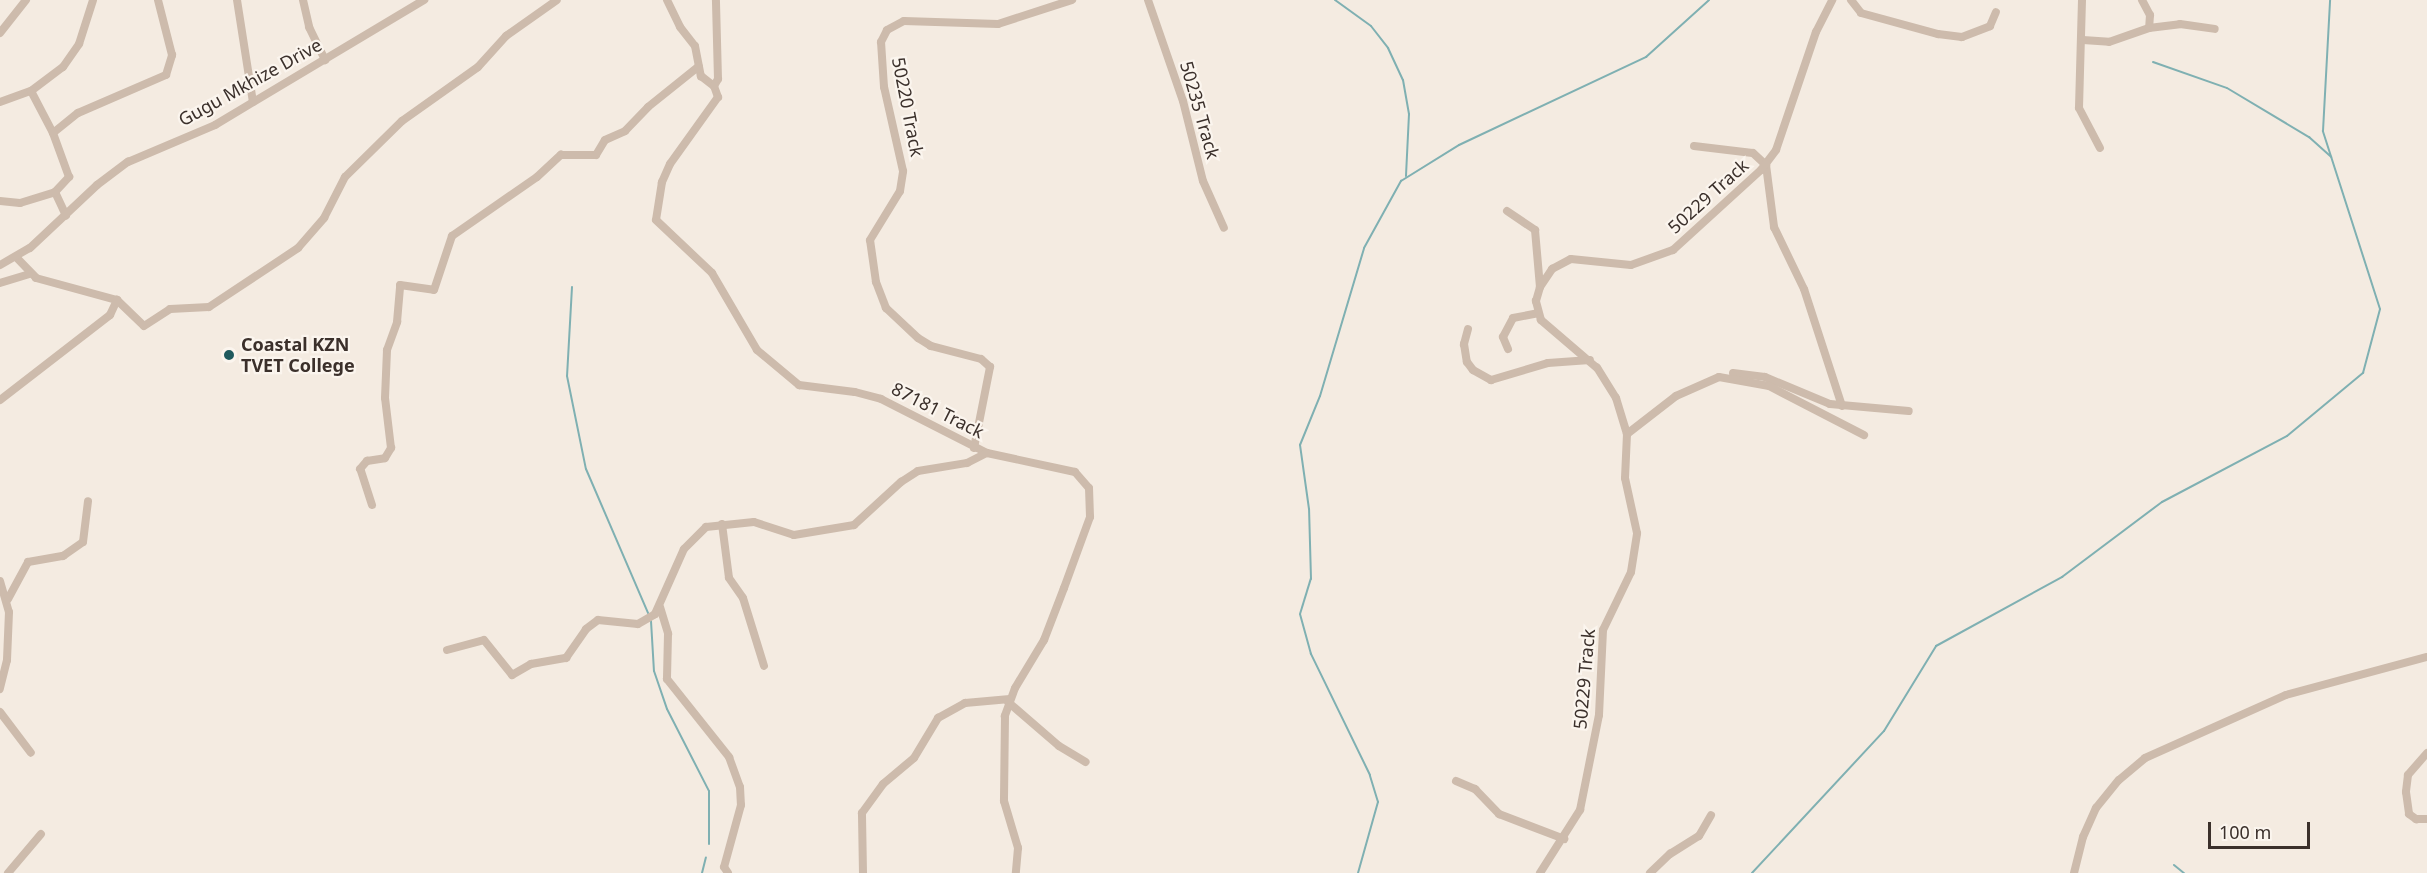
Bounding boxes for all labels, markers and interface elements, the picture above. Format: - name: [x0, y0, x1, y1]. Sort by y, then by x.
- street label: Gugu Mkhize Drive: [175, 34, 325, 130]
- street label: 50220 Track: [888, 56, 928, 158]
- street label: 50235 Track: [1176, 59, 1224, 161]
- street label: 50229 Track: [1663, 154, 1753, 238]
- place label: Coastal KZN TVET College: [241, 334, 355, 376]
- marker: Coastal KZN TVET College: [222, 348, 236, 362]
- street label: 87181 Track: [888, 378, 988, 442]
- street label: 50229 Track: [1569, 628, 1599, 730]
- scale bar: [2211, 810, 2313, 848]
- text: 100 m: [2219, 820, 2271, 844]

